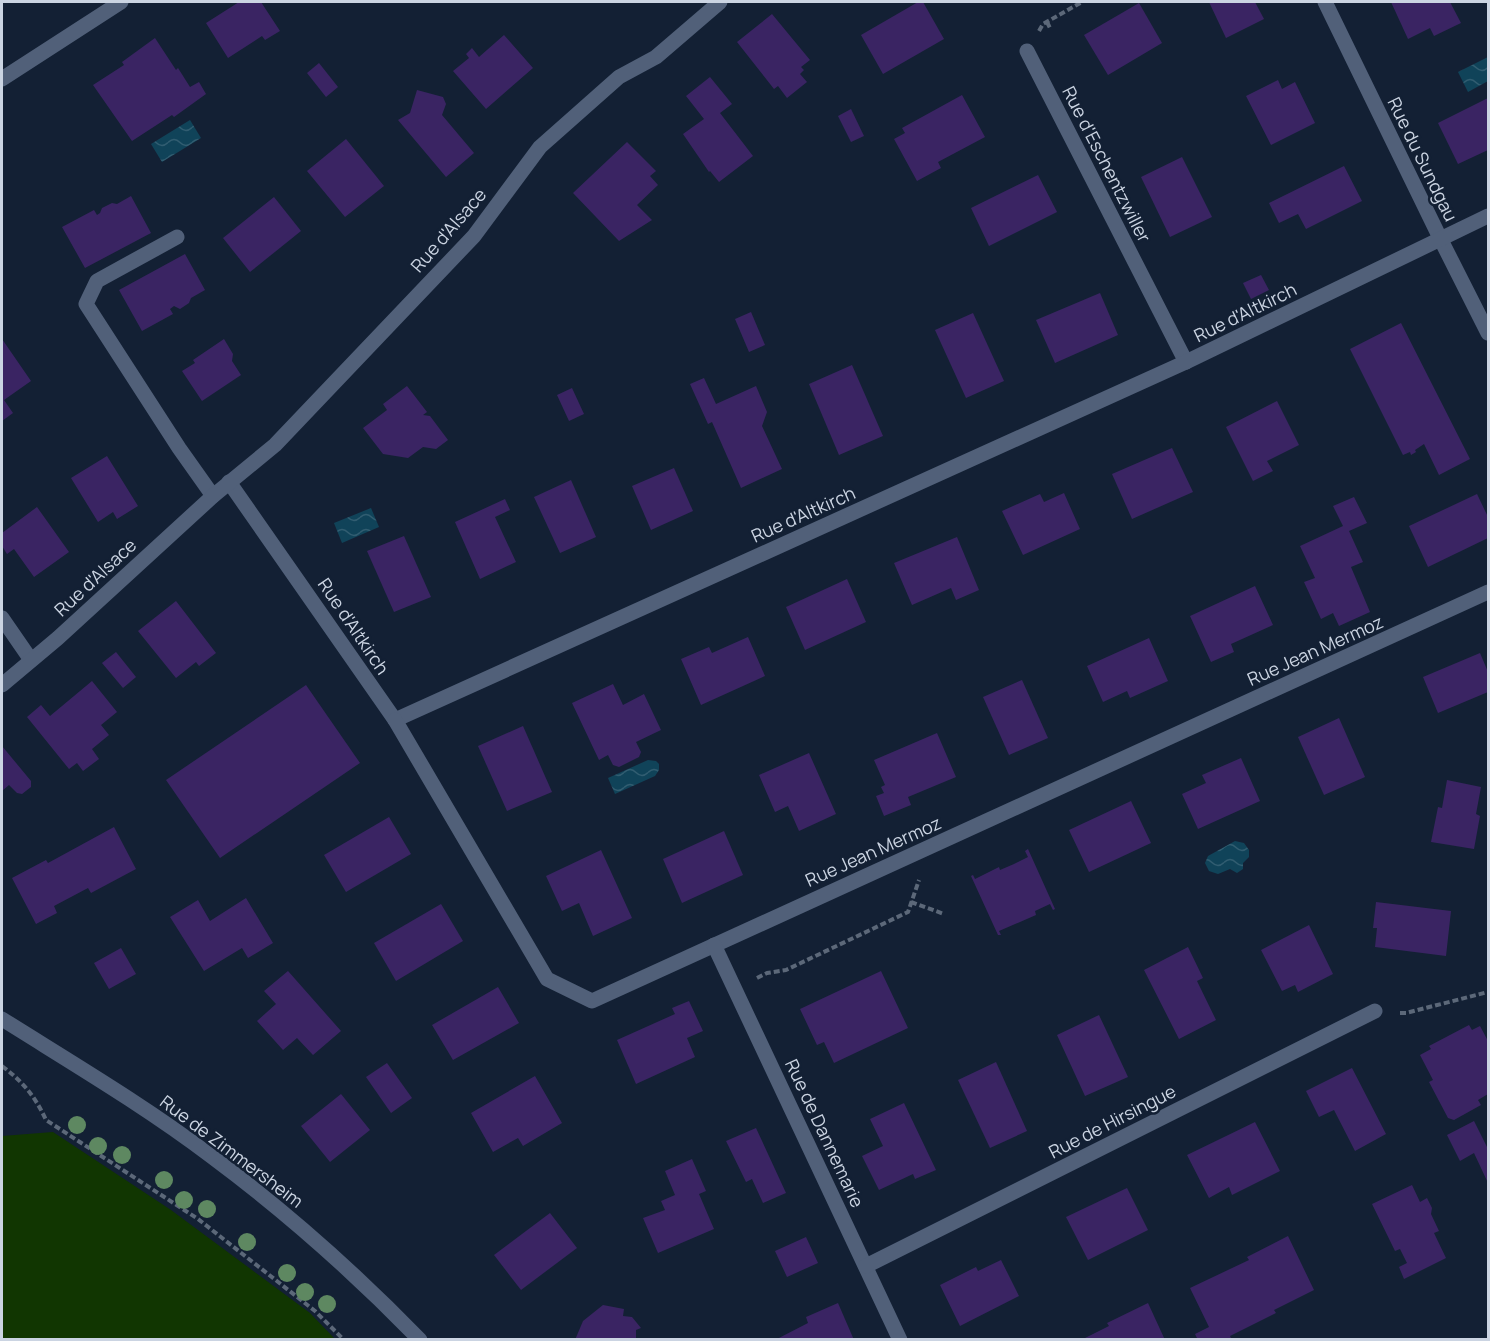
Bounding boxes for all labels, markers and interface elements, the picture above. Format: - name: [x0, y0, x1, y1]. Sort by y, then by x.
- street label: Rue d'Eschentzwiller: [1057, 82, 1157, 247]
- street label: Rue du Sundgau: [1383, 93, 1463, 225]
- street label: Rue d'Alsace: [405, 183, 491, 277]
- street label: Rue d'Altkirch: [1190, 277, 1300, 347]
- street label: Rue d'Altkirch: [747, 480, 859, 548]
- street label: Rue d'Alsace: [49, 533, 141, 621]
- street label: Rue d'Altkirch: [313, 573, 395, 679]
- street label: Rue Jean Mermoz: [1243, 609, 1387, 691]
- street label: Rue Jean Mermoz: [801, 810, 945, 892]
- street label: Rue de Dannemarie: [780, 1055, 870, 1211]
- street label: Rue de Hirsingue: [1044, 1079, 1180, 1163]
- street label: Rue de Zimmersheim: [156, 1089, 308, 1213]

